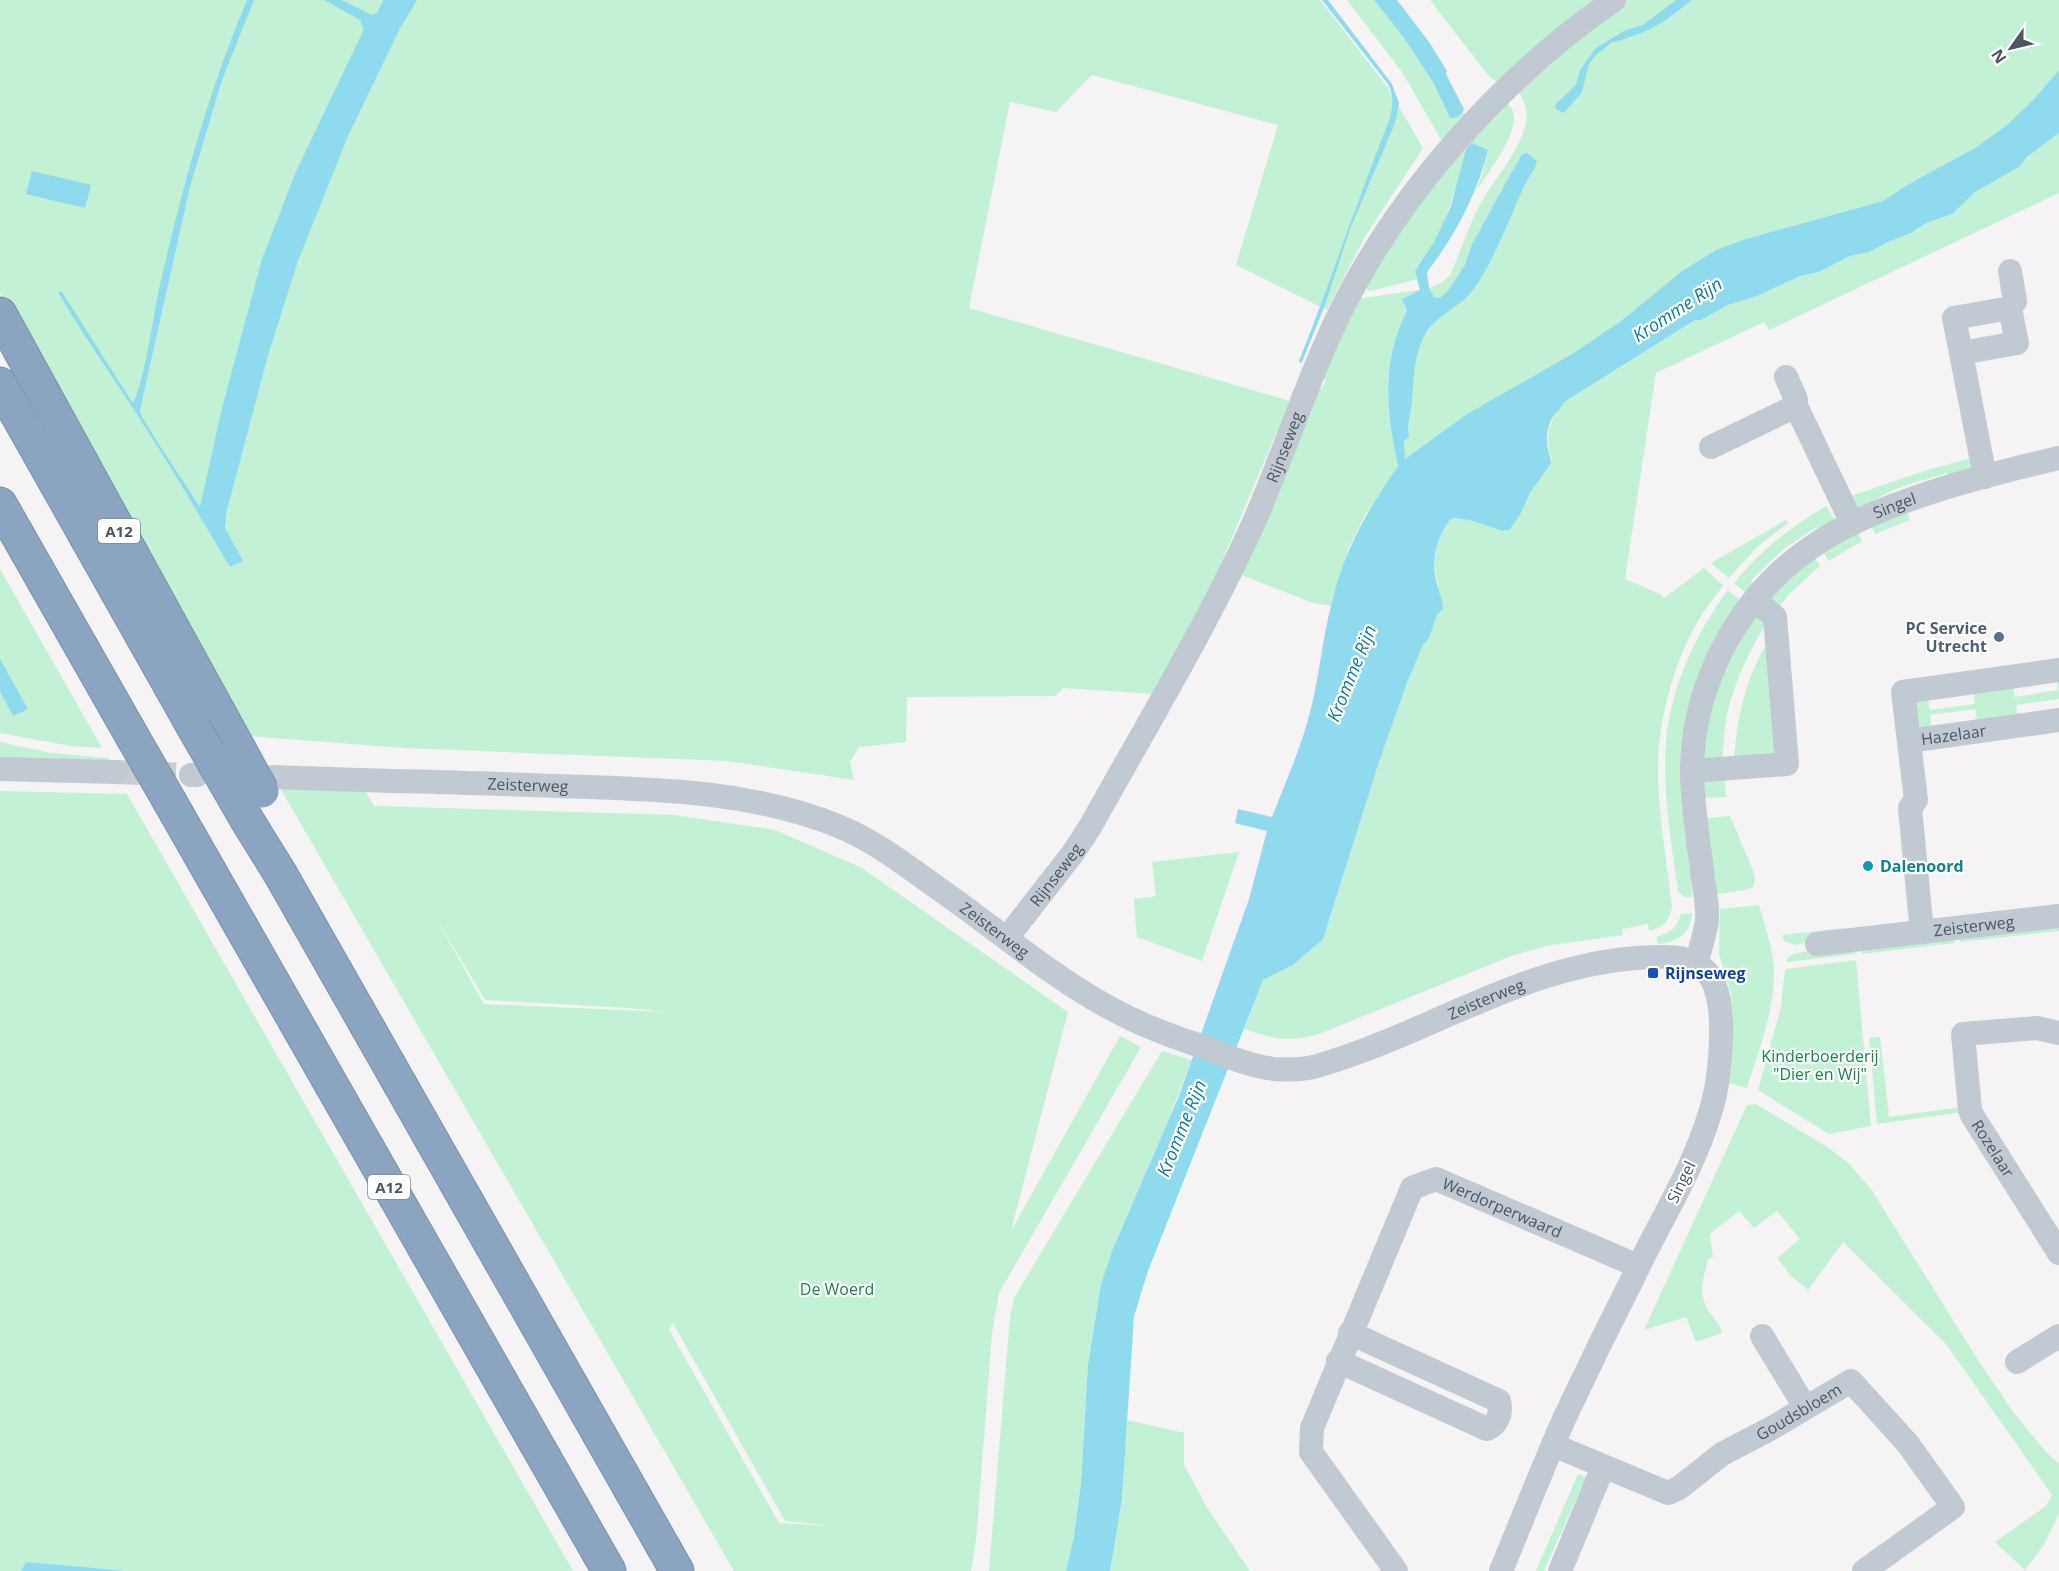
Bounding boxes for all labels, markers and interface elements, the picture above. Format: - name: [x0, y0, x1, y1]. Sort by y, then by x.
- north arrow: [1981, 18, 2041, 78]
- text: N: [1986, 45, 2011, 68]
- water label: Kromme Rijn: [1628, 271, 1726, 347]
- street label: Rijnseweg: [1261, 408, 1308, 486]
- street label: Singel: [1870, 487, 1919, 524]
- road number: A12: [98, 519, 140, 543]
- place label: PC Service Utrecht: [1905, 617, 1987, 657]
- water label: Kromme Rijn: [1321, 621, 1381, 725]
- marker: PC Service Utrecht: [1992, 630, 2006, 644]
- street label: Hazelaar: [1920, 719, 1988, 750]
- street label: Zeisterweg: [487, 772, 569, 797]
- street label: Rijnseweg: [1025, 839, 1088, 911]
- place label: Dalenoord: [1880, 855, 1964, 877]
- marker: Dalenoord: [1861, 859, 1875, 873]
- street label: Zeisterweg: [956, 897, 1034, 963]
- street label: Zeisterweg: [1932, 910, 2016, 941]
- place label: Rijnseweg: [1665, 962, 1745, 984]
- marker: Rijnseweg: [1646, 966, 1660, 980]
- street label: Zeisterweg: [1444, 974, 1528, 1025]
- park label: Kinderboerderij "Dier en Wij": [1761, 1045, 1879, 1085]
- water label: Kromme Rijn: [1151, 1076, 1211, 1180]
- street label: Rozelaar: [1967, 1115, 2020, 1182]
- street label: Singel: [1661, 1157, 1701, 1207]
- street label: Werdorperwaard: [1439, 1172, 1565, 1243]
- road number: A12: [368, 1175, 410, 1199]
- park label: De Woerd: [800, 1278, 874, 1300]
- street label: Goudsbloem: [1752, 1378, 1846, 1445]

